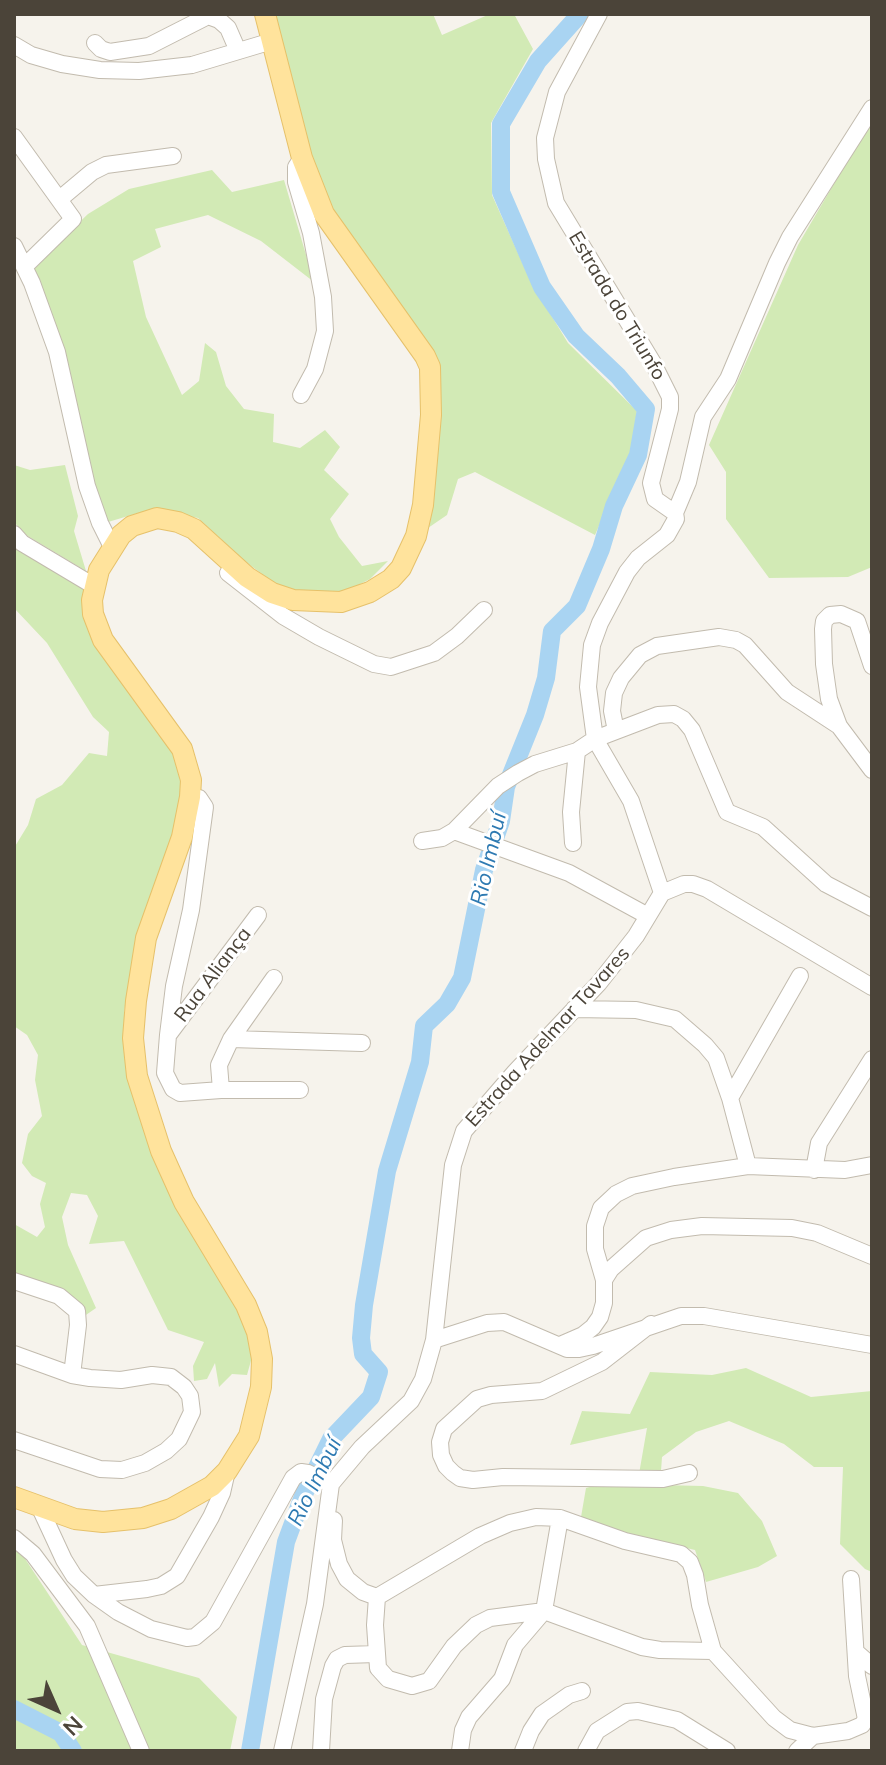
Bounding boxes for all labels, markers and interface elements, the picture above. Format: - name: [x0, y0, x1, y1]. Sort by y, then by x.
- street label: Estrada do Triunfo: [563, 227, 671, 385]
- water label: Rio Imbuí: [465, 810, 513, 908]
- street label: Rua Aliança: [170, 923, 256, 1027]
- street label: Estrada Adelmar Tavares: [461, 942, 635, 1132]
- water label: Rio Imbuí: [282, 1434, 348, 1530]
- north arrow: [16, 1669, 96, 1749]
- text: N: [57, 1710, 89, 1742]

